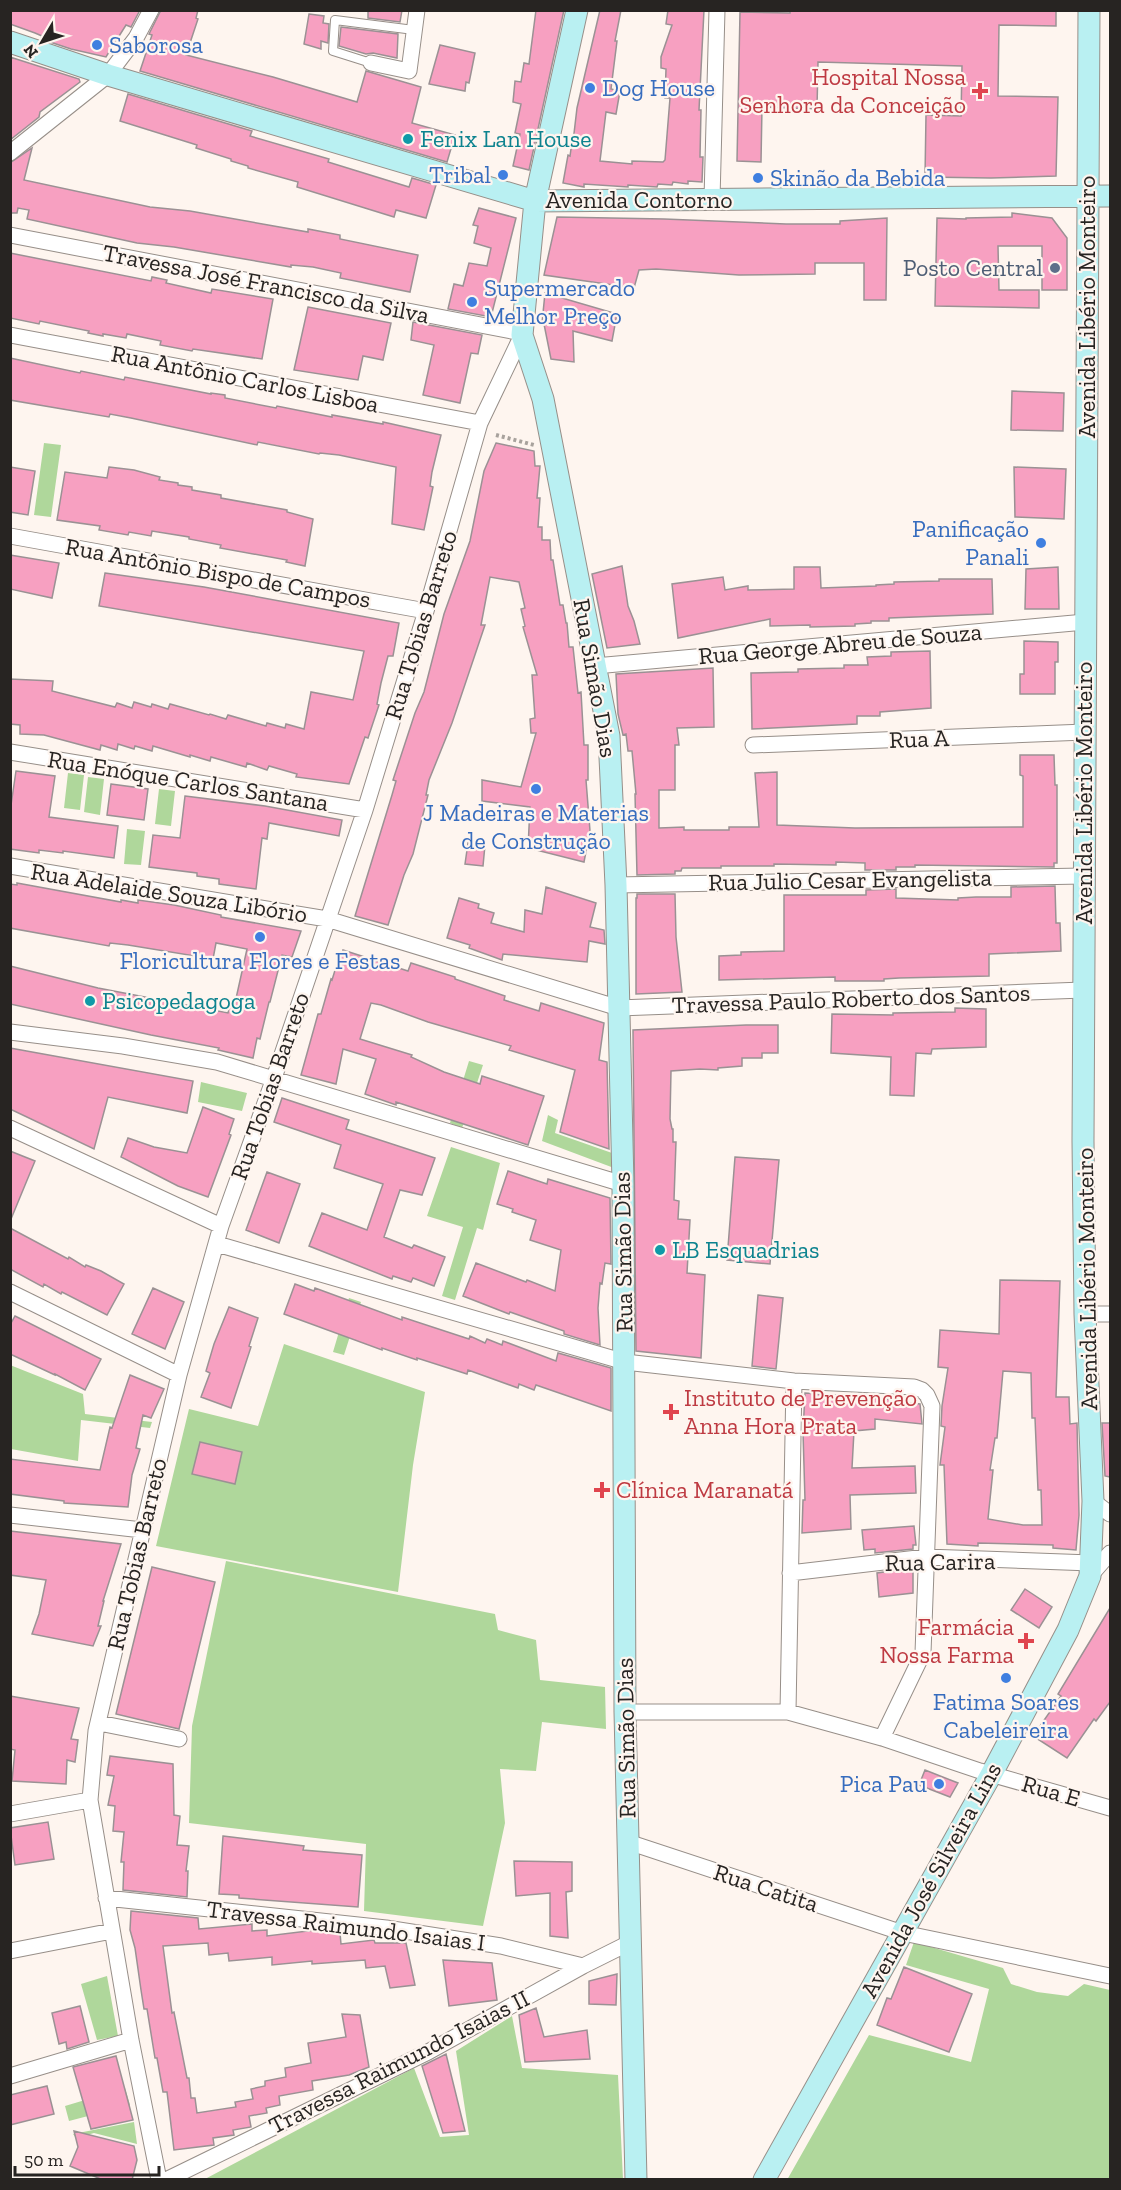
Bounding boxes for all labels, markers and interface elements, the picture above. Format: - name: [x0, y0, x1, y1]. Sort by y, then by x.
- north arrow: [12, 12, 72, 72]
- place label: Saborosa: [109, 30, 203, 59]
- marker: Saborosa: [90, 38, 104, 52]
- text: N: [20, 40, 42, 62]
- place label: Hospital Nossa Senhora da Conceição: [739, 62, 966, 119]
- place label: Dog House: [602, 73, 715, 102]
- marker: Dog House: [583, 81, 597, 95]
- marker: Hospital Nossa Senhora da Conceição: [971, 82, 989, 100]
- place label: Fenix Lan House: [420, 124, 591, 153]
- marker: Fenix Lan House: [401, 132, 415, 146]
- place label: Tribal: [429, 160, 491, 189]
- place label: Skinão da Bebida: [770, 163, 946, 192]
- marker: Tribal: [496, 168, 510, 182]
- marker: Skinão da Bebida: [751, 171, 765, 185]
- street label: Avenida Libério Monteiro: [1072, 176, 1101, 438]
- street label: Avenida Contorno: [545, 185, 733, 214]
- street label: Travessa José Francisco da Silva: [100, 238, 432, 329]
- place label: Posto Central: [903, 253, 1043, 282]
- marker: Posto Central: [1048, 261, 1062, 275]
- place label: Supermercado Melhor Preço: [484, 273, 635, 330]
- marker: Supermercado Melhor Preço: [465, 295, 479, 309]
- street label: Rua Antônio Carlos Lisboa: [109, 338, 382, 419]
- place label: Panificação Panali: [912, 514, 1029, 571]
- street label: Rua Tobias Barreto: [378, 527, 463, 723]
- street label: Rua Antônio Bispo de Campos: [63, 531, 373, 614]
- marker: Panificação Panali: [1034, 536, 1048, 550]
- street label: Rua Simão Dias: [567, 596, 624, 760]
- street label: Rua George Abreu de Souza: [697, 617, 983, 670]
- street label: Avenida Libério Monteiro: [1069, 662, 1098, 924]
- street label: Rua A: [888, 723, 950, 754]
- street label: Rua Enóque Carlos Santana: [45, 744, 331, 817]
- marker: J Madeiras e Materias de Construção: [529, 782, 543, 796]
- place label: J Madeiras e Materias de Construção: [423, 798, 649, 855]
- street label: Rua Adelaide Souza Libório: [29, 856, 309, 929]
- street label: Rua Julio Cesar Evangelista: [708, 863, 993, 896]
- marker: Floricultura Flores e Festas: [253, 930, 267, 944]
- place label: Floricultura Flores e Festas: [119, 946, 401, 975]
- street label: Travessa Paulo Roberto dos Santos: [671, 978, 1031, 1019]
- place label: Psicopedagoga: [102, 986, 256, 1015]
- street label: Rua Tobias Barreto: [224, 988, 315, 1183]
- marker: Psicopedagoga: [83, 994, 97, 1008]
- street label: Avenida Libério Monteiro: [1070, 1147, 1103, 1411]
- street label: Rua Simão Dias: [607, 1171, 638, 1333]
- place label: LB Esquadrias: [672, 1235, 820, 1264]
- marker: LB Esquadrias: [653, 1243, 667, 1257]
- place label: Instituto de Prevenção Anna Hora Prata: [684, 1383, 917, 1440]
- marker: Instituto de Prevenção Anna Hora Prata: [662, 1403, 680, 1421]
- street label: Rua Tobias Barreto: [100, 1455, 173, 1653]
- place label: Clínica Maranatá: [616, 1475, 794, 1504]
- marker: Clínica Maranatá: [593, 1481, 611, 1499]
- street label: Rua Carira: [884, 1546, 996, 1577]
- place label: Farmácia Nossa Farma: [879, 1612, 1014, 1669]
- marker: Farmácia Nossa Farma: [1019, 1634, 1033, 1648]
- street label: Rua Simão Dias: [610, 1657, 641, 1819]
- marker: Fatima Soares Cabeleireira: [999, 1671, 1013, 1685]
- place label: Fatima Soares Cabeleireira: [933, 1687, 1079, 1744]
- street label: Avenida José Silveira Lins: [854, 1757, 1007, 2002]
- street label: Rua E: [1019, 1768, 1084, 1813]
- place label: Pica Pau: [840, 1769, 928, 1798]
- marker: Pica Pau: [932, 1777, 946, 1791]
- street label: Rua Catita: [710, 1857, 823, 1918]
- street label: Travessa Raimundo Isaias I: [205, 1894, 487, 1957]
- street label: Travessa Raimundo Isaias II: [264, 1983, 534, 2140]
- scale bar: [15, 2139, 159, 2177]
- text: 50 m: [24, 2149, 64, 2171]

